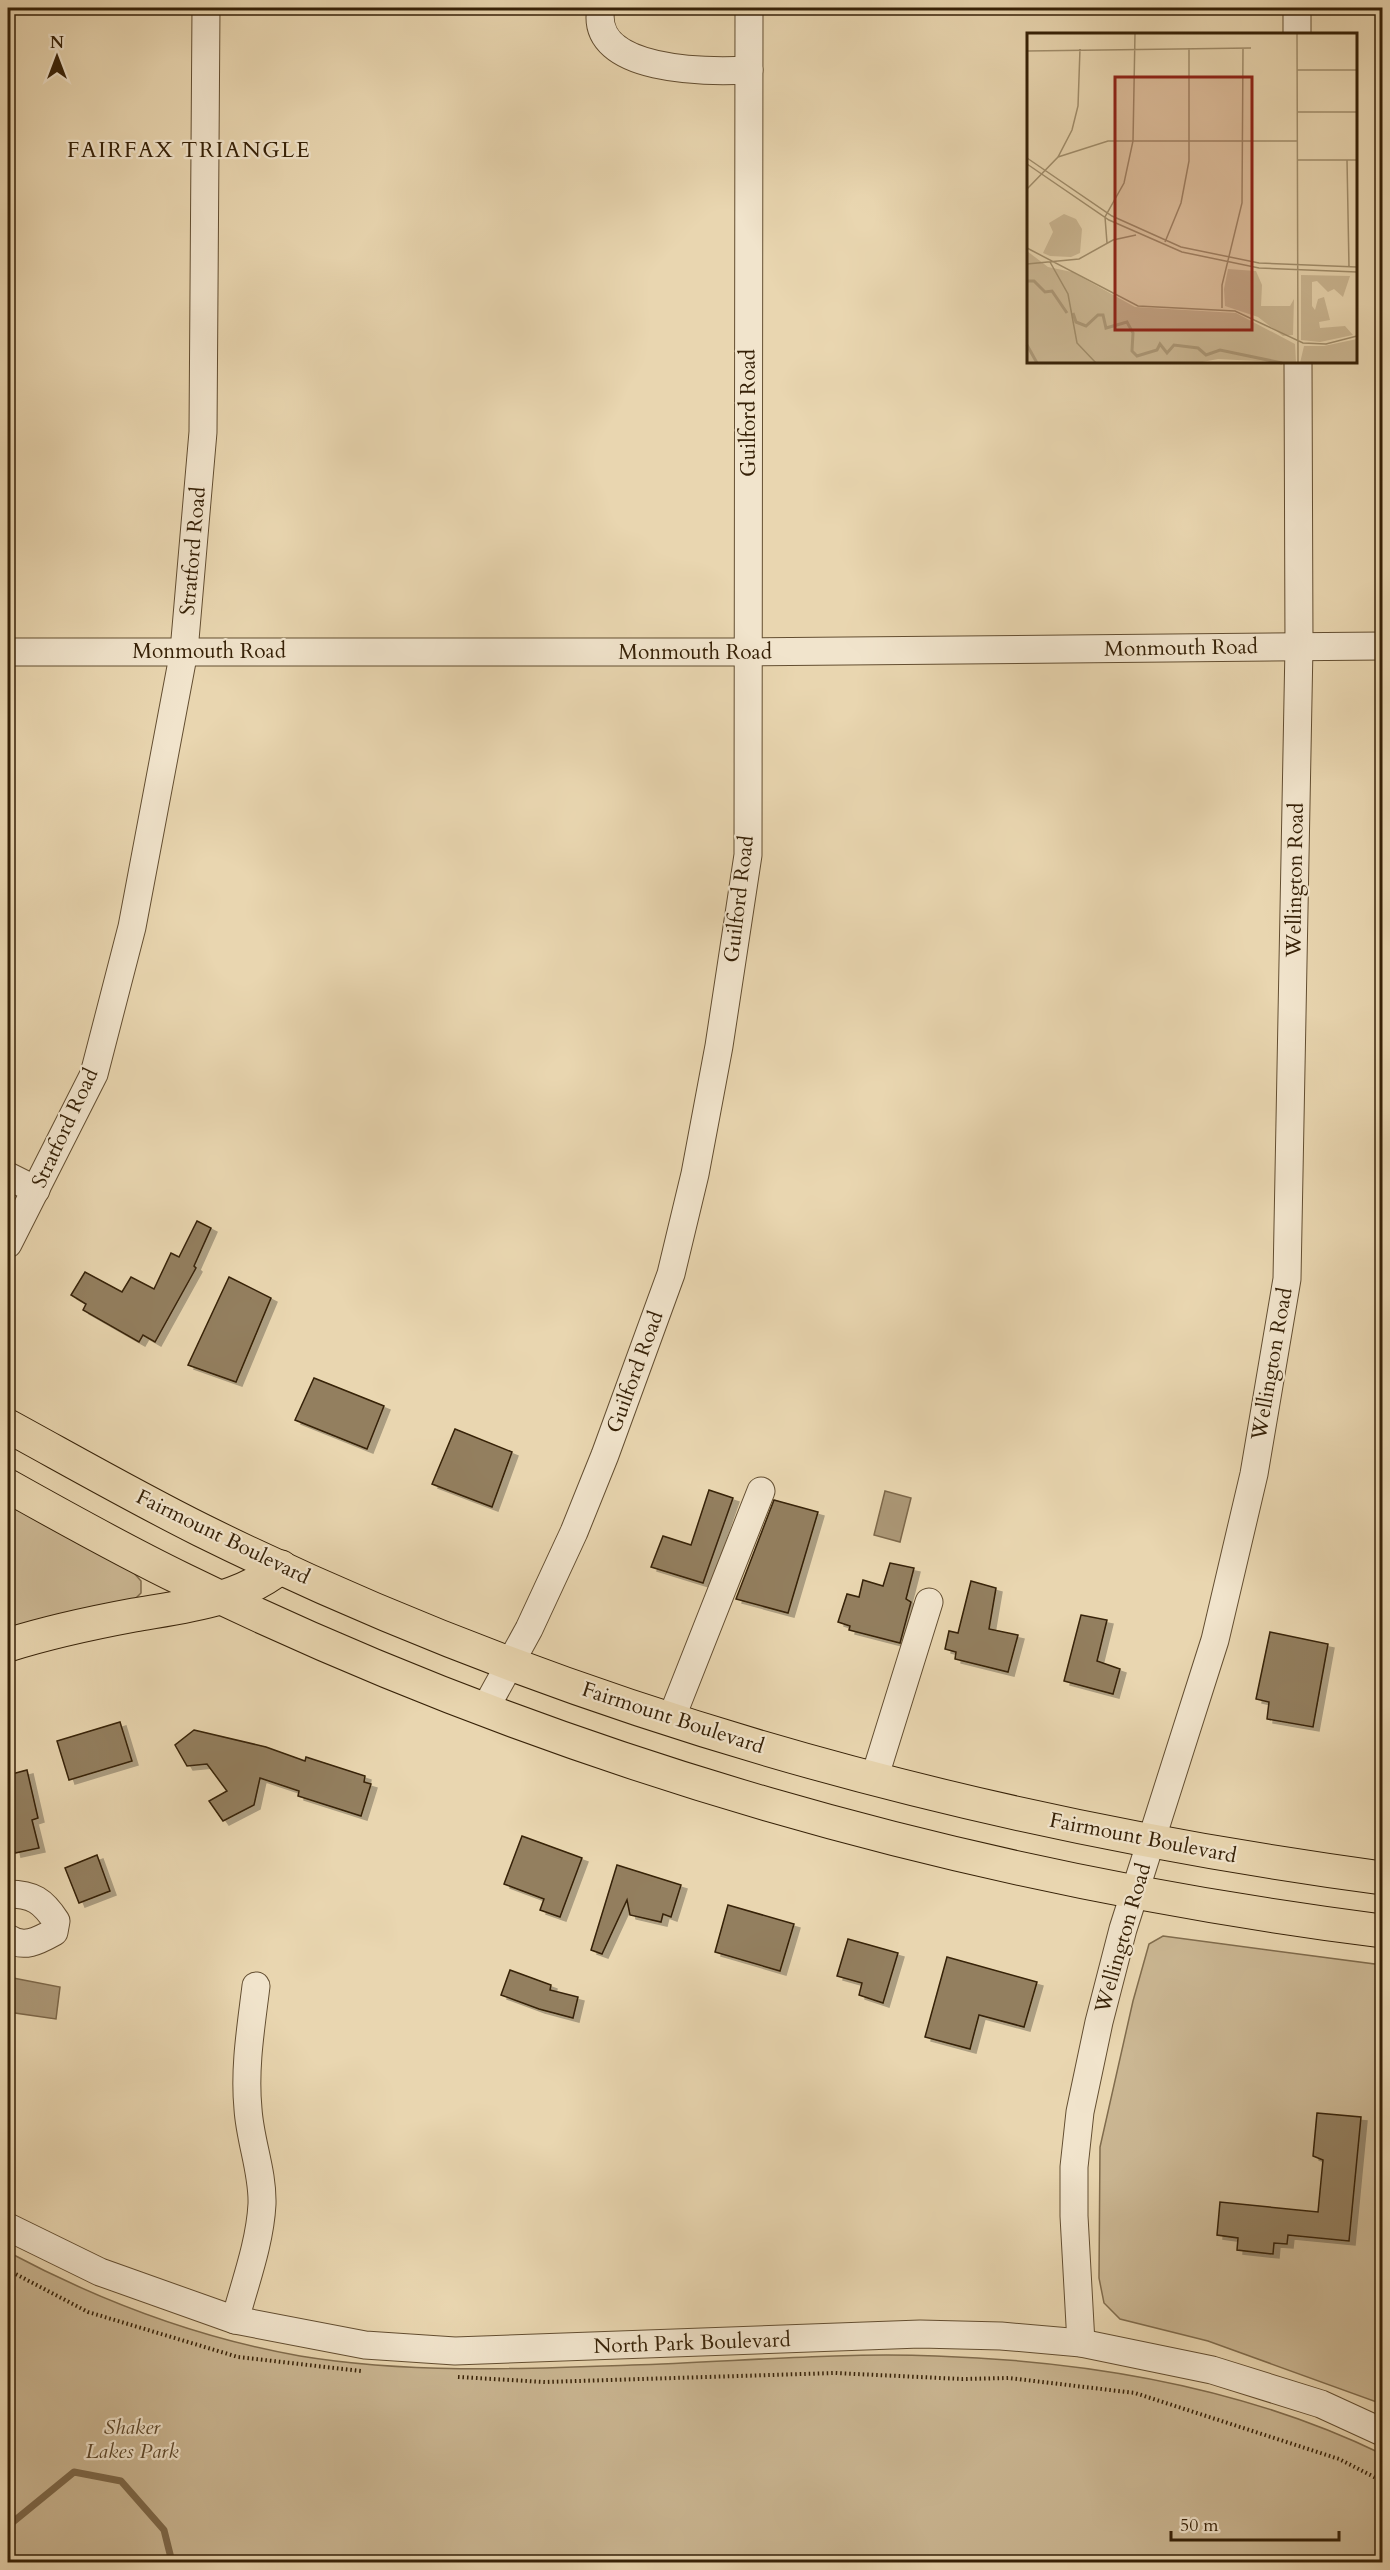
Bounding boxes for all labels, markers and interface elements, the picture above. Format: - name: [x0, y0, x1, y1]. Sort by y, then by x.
- north arrow: [27, 27, 87, 87]
- text: N: [50, 32, 64, 54]
- inset map: [1027, 33, 1357, 363]
- district label: FAIRFAX TRIANGLE: [67, 135, 311, 165]
- street label: Guilford Road: [734, 349, 763, 477]
- street label: Stratford Road: [173, 486, 213, 616]
- street label: Monmouth Road: [1104, 632, 1258, 664]
- street label: Monmouth Road: [132, 637, 286, 666]
- street label: Monmouth Road: [618, 638, 772, 667]
- street label: Wellington Road: [1279, 802, 1311, 959]
- street label: Guilford Road: [717, 834, 761, 964]
- street label: Stratford Road: [25, 1063, 105, 1193]
- street label: Wellington Road: [1244, 1285, 1300, 1444]
- street label: Guilford Road: [600, 1307, 670, 1437]
- street label: Fairmount Boulevard: [131, 1482, 315, 1592]
- street label: Fairmount Boulevard: [578, 1675, 768, 1761]
- street label: Fairmount Boulevard: [1047, 1806, 1239, 1870]
- street label: Wellington Road: [1087, 1860, 1158, 2017]
- street label: North Park Boulevard: [593, 2325, 791, 2361]
- park label: Shaker Lakes Park: [85, 2413, 179, 2466]
- scale bar: [1171, 2504, 1339, 2542]
- text: 50 m: [1180, 2513, 1219, 2538]

